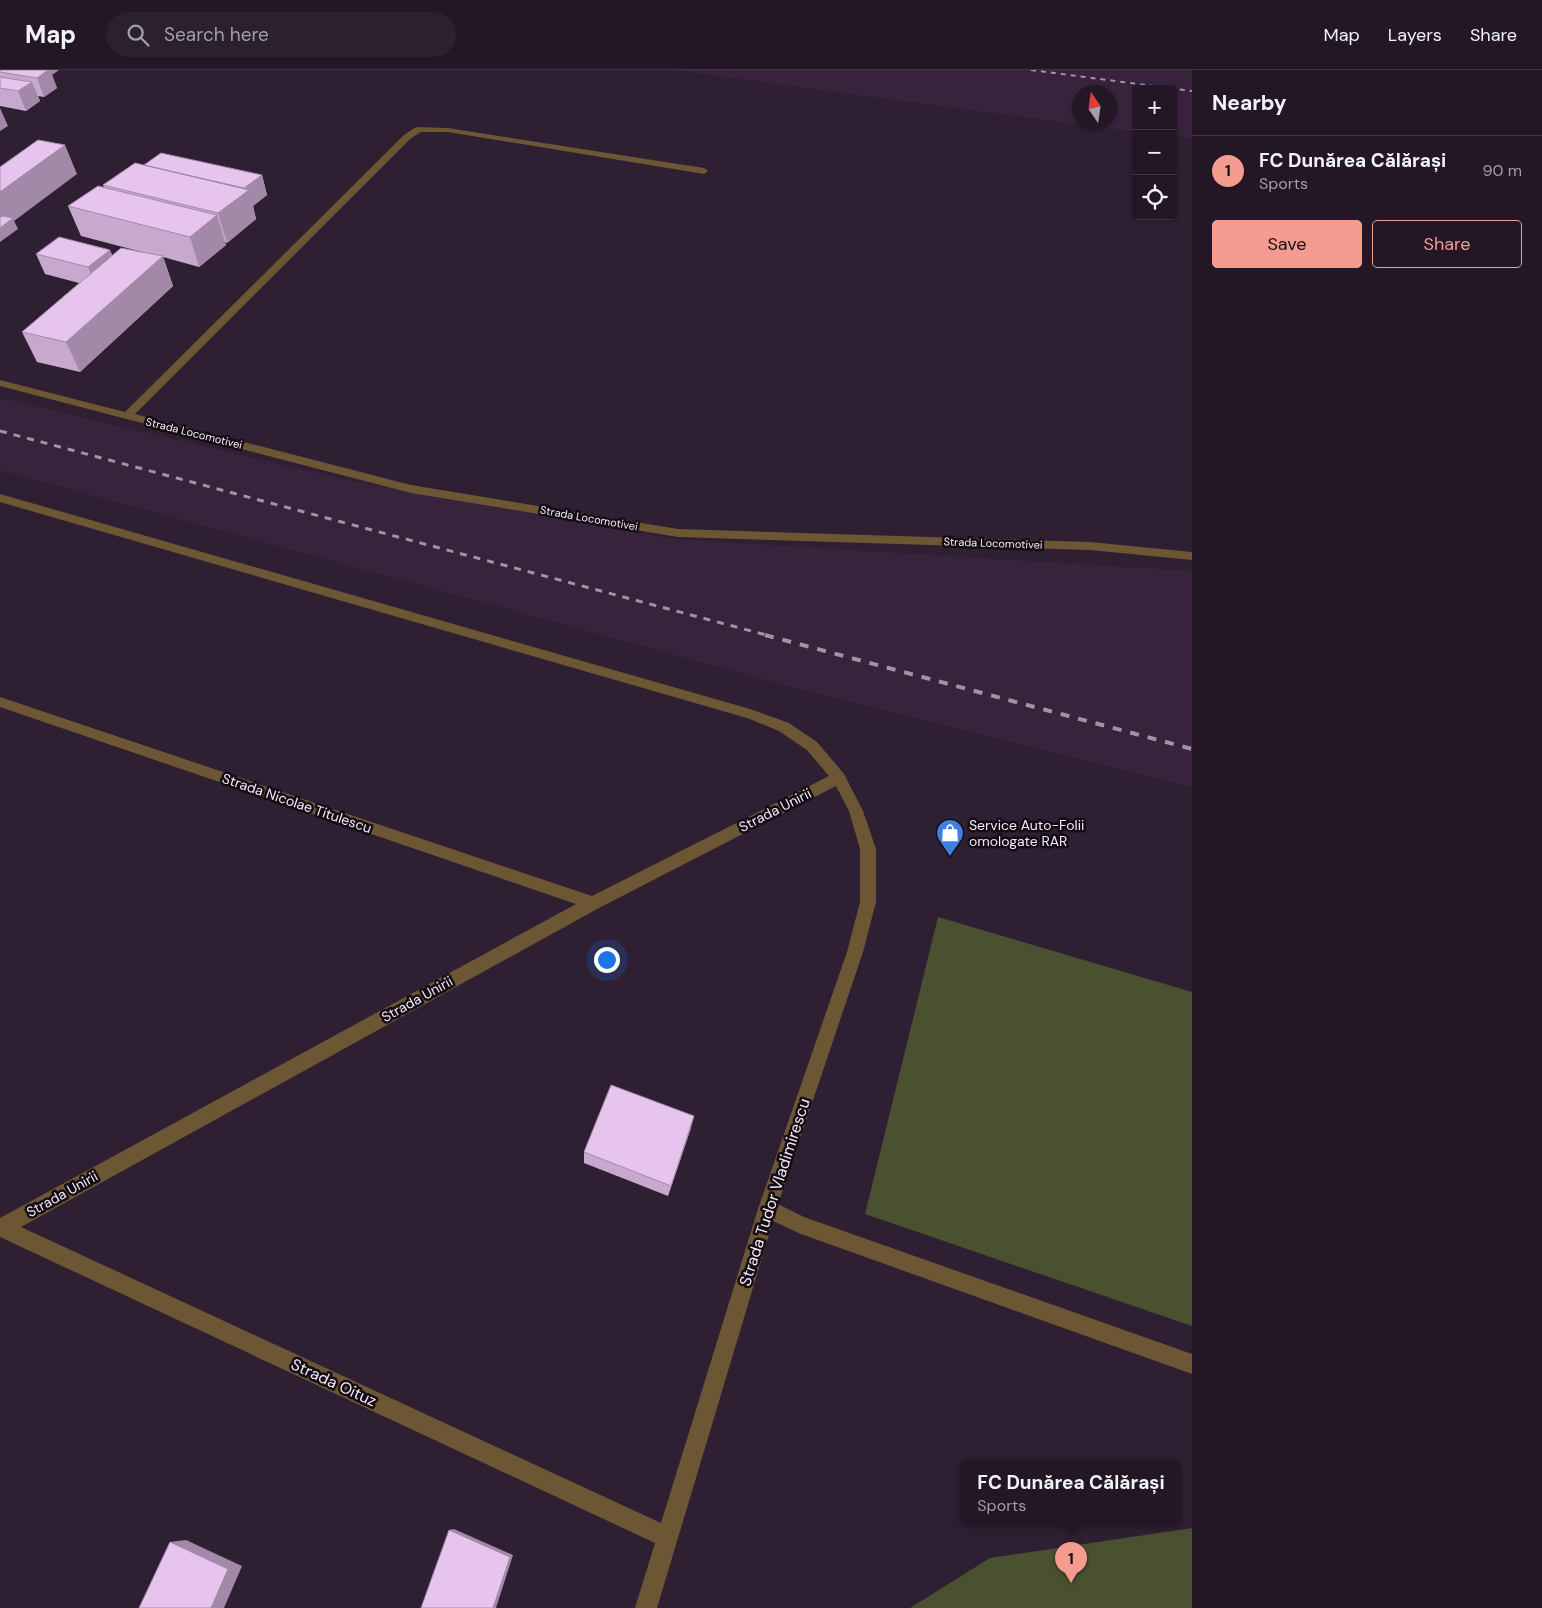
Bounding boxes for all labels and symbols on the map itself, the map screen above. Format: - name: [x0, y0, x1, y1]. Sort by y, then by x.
- north arrow: [1072, 85, 1117, 130]
- street label: Strada Locomotivei: [144, 414, 244, 452]
- street label: Strada Locomotivei: [539, 503, 639, 533]
- street label: Strada Locomotivei: [943, 534, 1043, 552]
- street label: Strada Nicolae Titulescu: [220, 769, 374, 837]
- street label: Strada Unirii: [736, 784, 814, 836]
- place label: Service Auto-Folii omologate RAR: [969, 816, 1084, 850]
- shop icon: Service Auto-Folii omologate RAR: [935, 818, 965, 857]
- your location: [594, 947, 620, 973]
- street label: Strada Unirii: [378, 972, 456, 1026]
- street label: Strada Tudor Vladimirescu: [734, 1096, 815, 1289]
- street label: Strada Unirii: [23, 1167, 101, 1221]
- street label: Strada Oituz: [288, 1353, 380, 1411]
- pin: 1: [1055, 1542, 1087, 1583]

